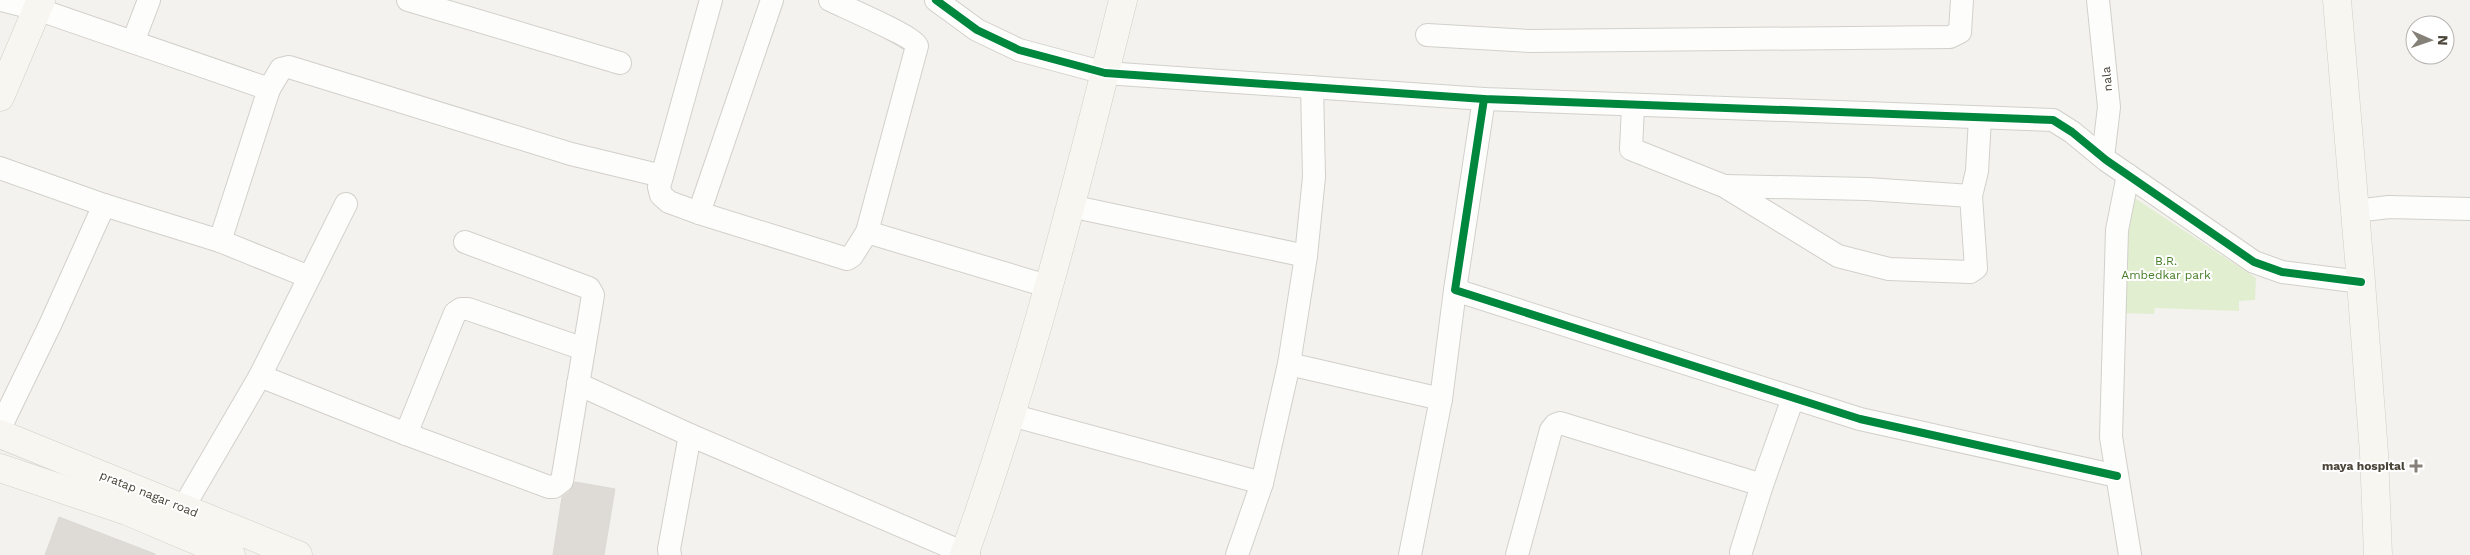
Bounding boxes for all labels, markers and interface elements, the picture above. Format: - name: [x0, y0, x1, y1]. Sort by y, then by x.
- north arrow: [2405, 15, 2455, 65]
- text: N: [2435, 35, 2451, 46]
- street label: nala: [2099, 66, 2115, 92]
- park label: B.R. Ambedkar park: [2121, 254, 2211, 282]
- place label: maya hospital: [2322, 459, 2405, 473]
- marker: maya hospital: [2409, 459, 2423, 473]
- street label: pratap nagar road: [98, 468, 200, 520]

